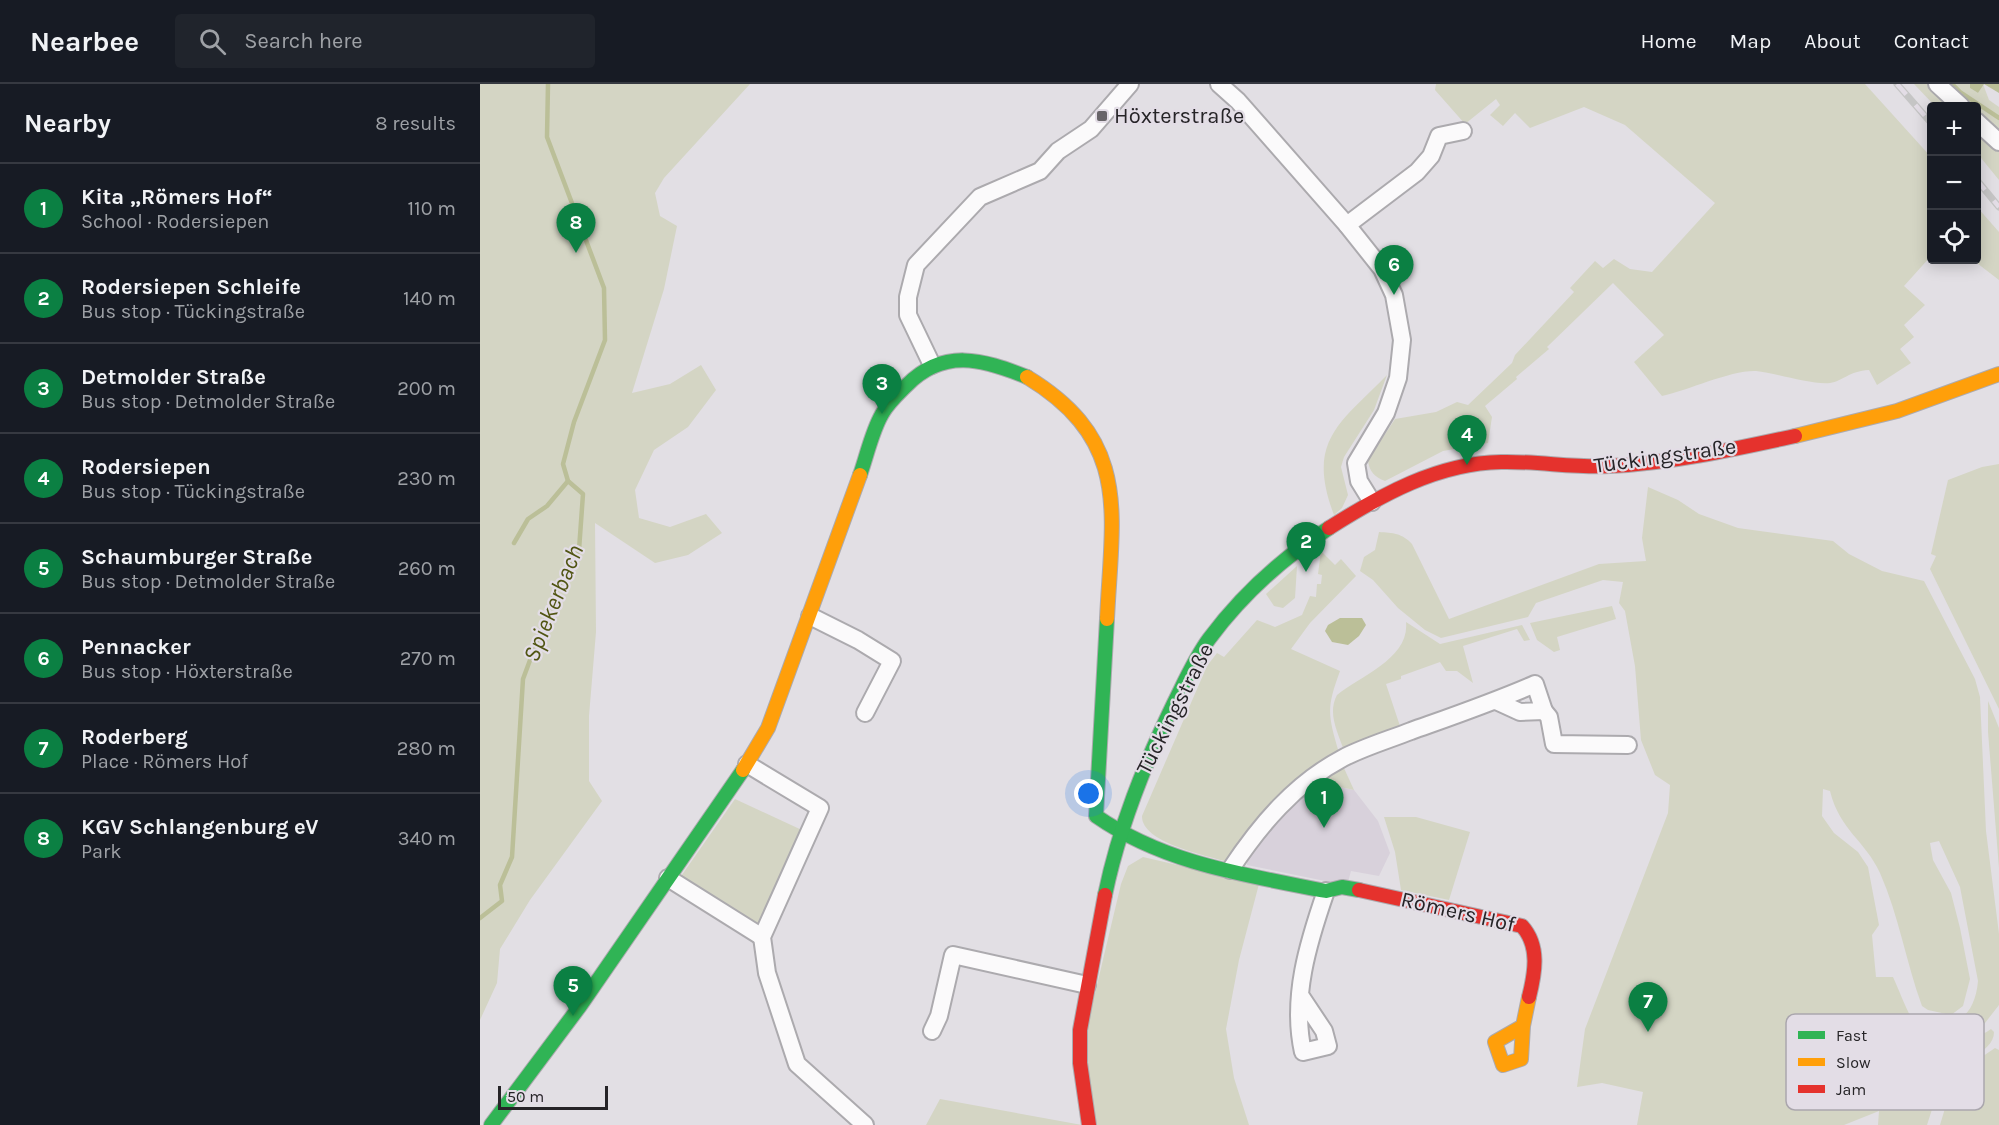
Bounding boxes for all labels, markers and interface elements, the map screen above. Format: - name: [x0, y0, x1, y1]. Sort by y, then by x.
- search box: [175, 14, 595, 68]
- text: Nearbee: [30, 25, 139, 58]
- icon: search: [196, 25, 229, 58]
- text: Search here: [244, 28, 363, 54]
- text: Home: [1641, 29, 1697, 53]
- text: Map: [1730, 29, 1771, 53]
- text: About: [1804, 29, 1861, 53]
- text: Contact: [1894, 29, 1969, 53]
- map controls: [1927, 102, 1981, 264]
- button: +: [1927, 102, 1981, 156]
- place label: Höxterstraße: [1114, 103, 1244, 129]
- text: Nearby: [24, 108, 111, 139]
- marker: Höxterstraße: [1095, 109, 1109, 123]
- text: 8 results: [375, 112, 456, 135]
- button: −: [1927, 156, 1981, 210]
- text: Kita „Römers Hof“: [81, 184, 273, 210]
- text: 1: [40, 197, 47, 220]
- text: 110 m: [407, 197, 456, 220]
- pin: 8: [556, 204, 596, 253]
- text: School · Rodersiepen: [81, 210, 269, 233]
- button: locate: [1927, 210, 1981, 264]
- pin: 6: [1374, 246, 1414, 295]
- text: Rodersiepen Schleife: [81, 274, 301, 300]
- text: 2: [37, 287, 50, 310]
- text: 140 m: [403, 287, 456, 310]
- text: Bus stop · Tückingstraße: [81, 300, 305, 323]
- text: Detmolder Straße: [81, 364, 266, 390]
- pin: 3: [862, 364, 902, 414]
- text: 3: [37, 377, 50, 400]
- text: 200 m: [397, 377, 456, 400]
- text: Bus stop · Detmolder Straße: [81, 390, 335, 413]
- pin: 4: [1448, 416, 1486, 465]
- street label: Tückingstraße: [1592, 433, 1738, 479]
- text: Rodersiepen: [81, 454, 211, 480]
- text: 4: [38, 467, 49, 490]
- text: 230 m: [397, 467, 456, 490]
- text: Bus stop · Tückingstraße: [81, 480, 305, 503]
- pin: 2: [1286, 522, 1326, 572]
- water label: Spiekerbach: [517, 540, 589, 666]
- text: Schaumburger Straße: [81, 544, 312, 570]
- text: 5: [38, 557, 49, 580]
- text: 260 m: [398, 557, 456, 580]
- text: Bus stop · Detmolder Straße: [81, 570, 335, 593]
- text: Pennacker: [81, 634, 191, 660]
- street label: Tückingstraße: [1131, 639, 1219, 779]
- text: 6: [37, 647, 50, 670]
- text: 270 m: [400, 647, 456, 670]
- text: Bus stop · Höxterstraße: [81, 660, 293, 683]
- text: Roderberg: [81, 724, 188, 750]
- text: 7: [39, 737, 48, 760]
- text: 280 m: [397, 737, 456, 760]
- text: Place · Römers Hof: [81, 750, 248, 773]
- pin: 1: [1304, 778, 1344, 828]
- your location: [1074, 779, 1103, 808]
- text: KGV Schlangenburg eV: [81, 814, 318, 840]
- text: 8: [37, 827, 50, 850]
- text: 340 m: [398, 827, 456, 850]
- text: Park: [81, 840, 122, 863]
- street label: Römers Hof: [1398, 886, 1518, 938]
- pin: 5: [554, 966, 592, 1016]
- pin: 7: [1628, 982, 1668, 1032]
- legend: [1786, 1014, 1984, 1110]
- text: Fast: [1836, 1026, 1867, 1045]
- text: Slow: [1836, 1053, 1871, 1072]
- text: Jam: [1836, 1080, 1866, 1099]
- scale bar: [498, 1083, 608, 1110]
- text: 50 m: [507, 1087, 544, 1106]

